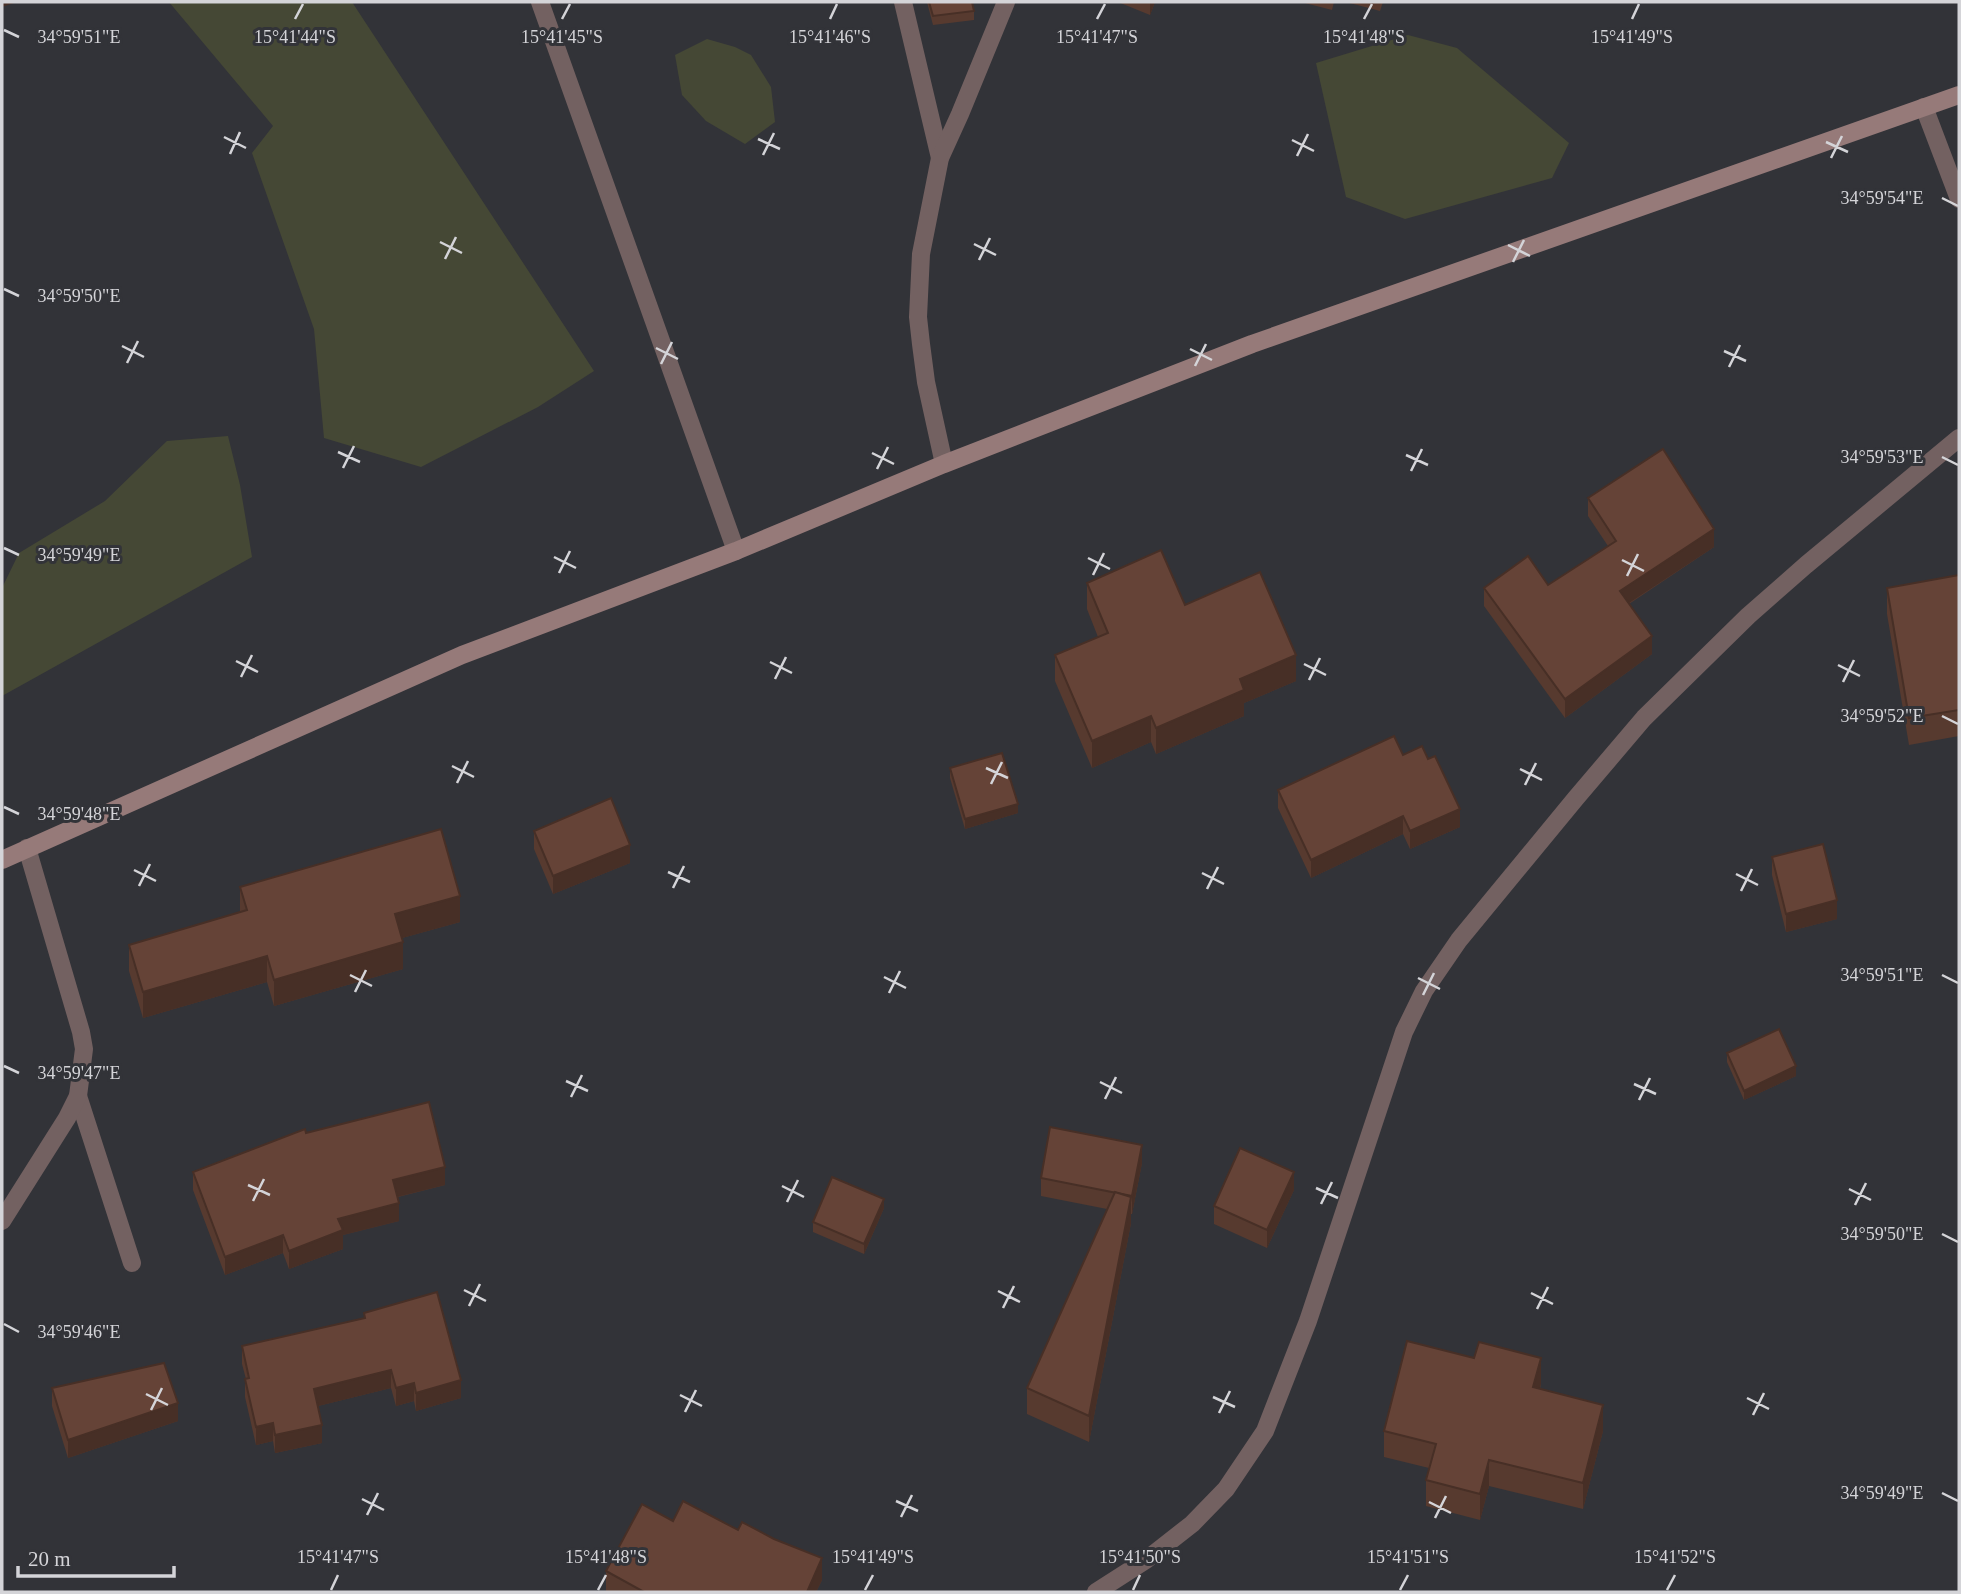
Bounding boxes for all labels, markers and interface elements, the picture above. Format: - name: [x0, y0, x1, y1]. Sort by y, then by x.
- text: 34°59'51"E: [38, 27, 120, 47]
- text: 15°41'44"S: [254, 27, 336, 47]
- text: 15°41'45"S: [521, 27, 603, 47]
- text: 15°41'46"S: [789, 27, 871, 47]
- text: 15°41'47"S: [1056, 27, 1138, 47]
- text: 15°41'48"S: [1323, 27, 1405, 47]
- text: 15°41'49"S: [1591, 27, 1673, 47]
- text: 34°59'54"E: [1841, 188, 1923, 208]
- text: 34°59'50"E: [38, 286, 120, 306]
- text: 34°59'53"E: [1841, 447, 1923, 467]
- text: 34°59'49"E: [38, 545, 120, 565]
- text: 34°59'52"E: [1841, 706, 1923, 726]
- text: 34°59'48"E: [38, 804, 120, 824]
- text: 34°59'51"E: [1841, 965, 1923, 985]
- text: 34°59'47"E: [38, 1063, 120, 1083]
- text: 34°59'50"E: [1841, 1224, 1923, 1244]
- text: 34°59'46"E: [38, 1322, 120, 1342]
- text: 34°59'49"E: [1841, 1483, 1923, 1503]
- scale bar: [18, 1534, 173, 1578]
- text: 20 m: [28, 1547, 71, 1571]
- text: 15°41'47"S: [297, 1547, 379, 1567]
- text: 15°41'48"S: [565, 1547, 647, 1567]
- text: 15°41'49"S: [832, 1547, 914, 1567]
- text: 15°41'50"S: [1099, 1547, 1181, 1567]
- text: 15°41'51"S: [1367, 1547, 1449, 1567]
- text: 15°41'52"S: [1634, 1547, 1716, 1567]

